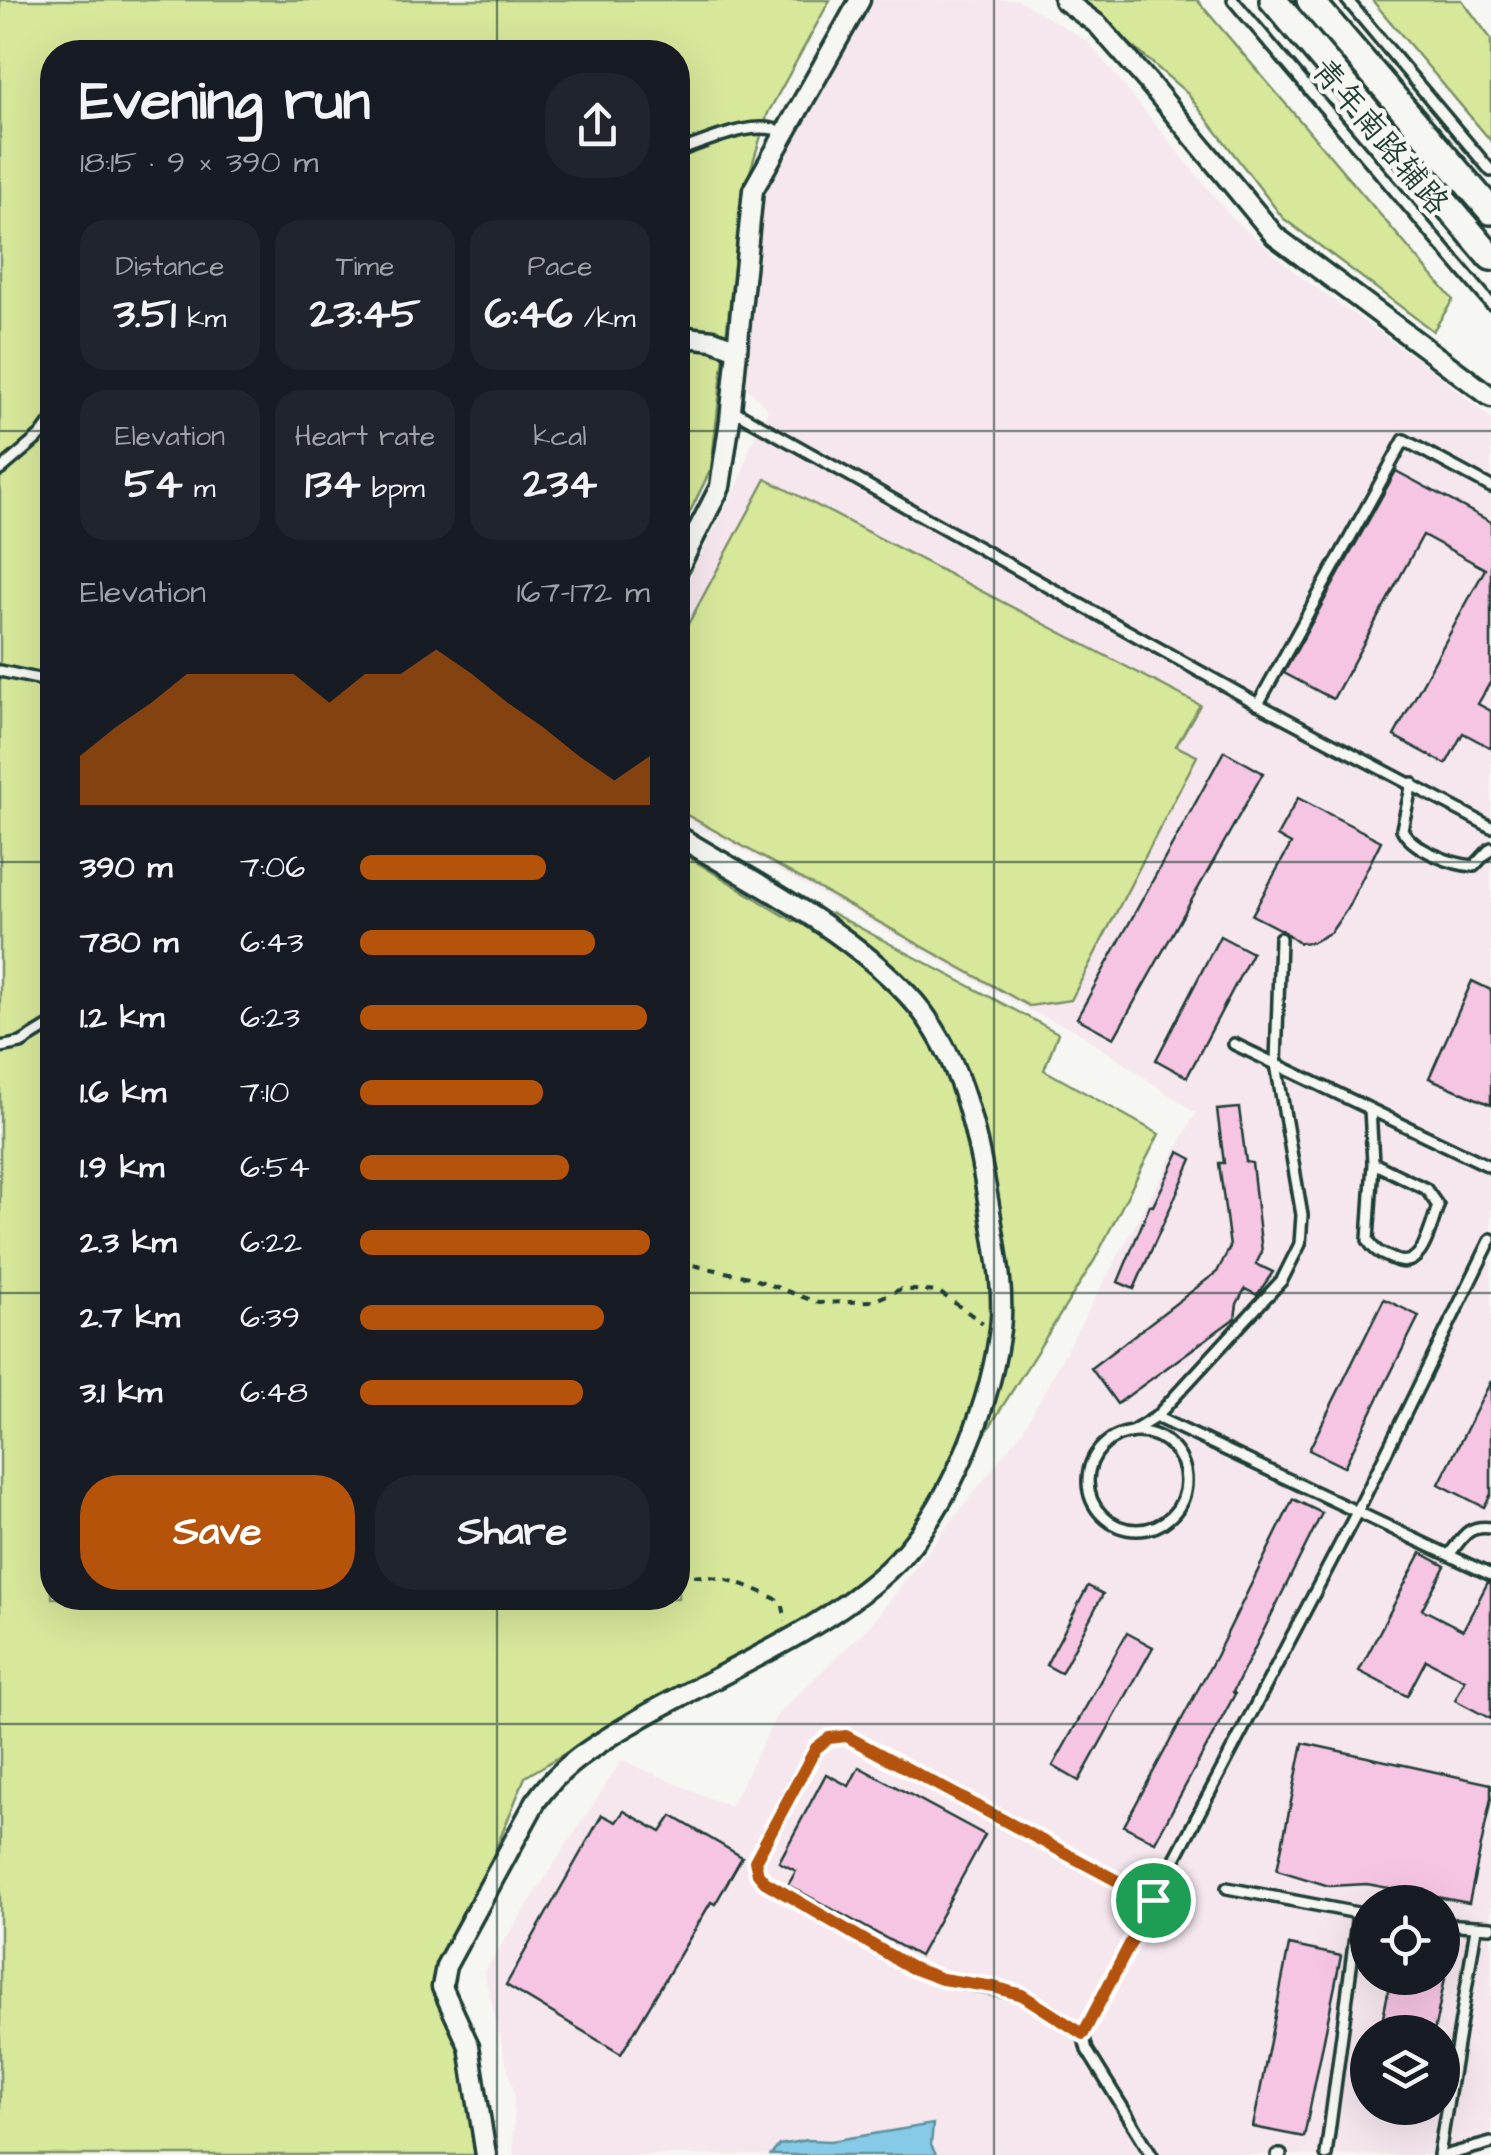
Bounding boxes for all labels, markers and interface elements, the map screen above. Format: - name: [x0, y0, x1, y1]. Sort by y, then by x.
- street label: 青年南路辅路: [1301, 49, 1459, 225]
- text: Evening run: [80, 64, 370, 140]
- button: share: [545, 73, 650, 178]
- text: 18:15 · 9 × 390 m: [80, 140, 318, 185]
- text: Distance: [116, 247, 224, 286]
- text: Time: [336, 247, 394, 286]
- text: Pace: [528, 247, 592, 286]
- text: 3.51: [114, 286, 176, 344]
- text: 23:45: [310, 286, 420, 344]
- text: 6:46: [484, 286, 573, 344]
- text: km: [176, 299, 226, 338]
- text: /km: [573, 299, 636, 338]
- text: Elevation: [115, 417, 225, 456]
- text: Heart rate: [295, 417, 435, 456]
- text: kcal: [533, 417, 587, 456]
- text: 54: [124, 456, 183, 514]
- text: 134: [305, 456, 361, 514]
- text: 234: [523, 456, 597, 514]
- text: m: [183, 469, 216, 508]
- text: bpm: [361, 469, 425, 508]
- text: Elevation: [80, 570, 206, 615]
- text: 167–172 m: [516, 570, 650, 615]
- text: 390 m: [80, 845, 172, 890]
- text: 7:06: [240, 845, 305, 890]
- text: 780 m: [80, 920, 178, 965]
- text: 6:43: [240, 920, 303, 965]
- text: 1.2 km: [80, 995, 164, 1040]
- text: 6:23: [240, 995, 300, 1040]
- text: 1.6 km: [80, 1070, 166, 1115]
- text: 7:10: [240, 1070, 289, 1115]
- text: 1.9 km: [80, 1145, 164, 1190]
- text: 6:54: [240, 1145, 310, 1190]
- text: 2.3 km: [80, 1220, 176, 1265]
- text: 6:22: [240, 1220, 302, 1265]
- text: 2.7 km: [80, 1295, 180, 1340]
- text: 6:39: [240, 1295, 300, 1340]
- text: 3.1 km: [80, 1370, 162, 1415]
- text: 6:48: [240, 1370, 308, 1415]
- button: Save: [80, 1475, 355, 1590]
- button: Share: [375, 1475, 650, 1590]
- pin: [1111, 1858, 1196, 1943]
- icon: arrive: [1126, 1873, 1181, 1928]
- map controls: [1350, 1885, 1460, 2125]
- button: locate: [1350, 1885, 1460, 1995]
- button: layers: [1350, 2015, 1460, 2125]

